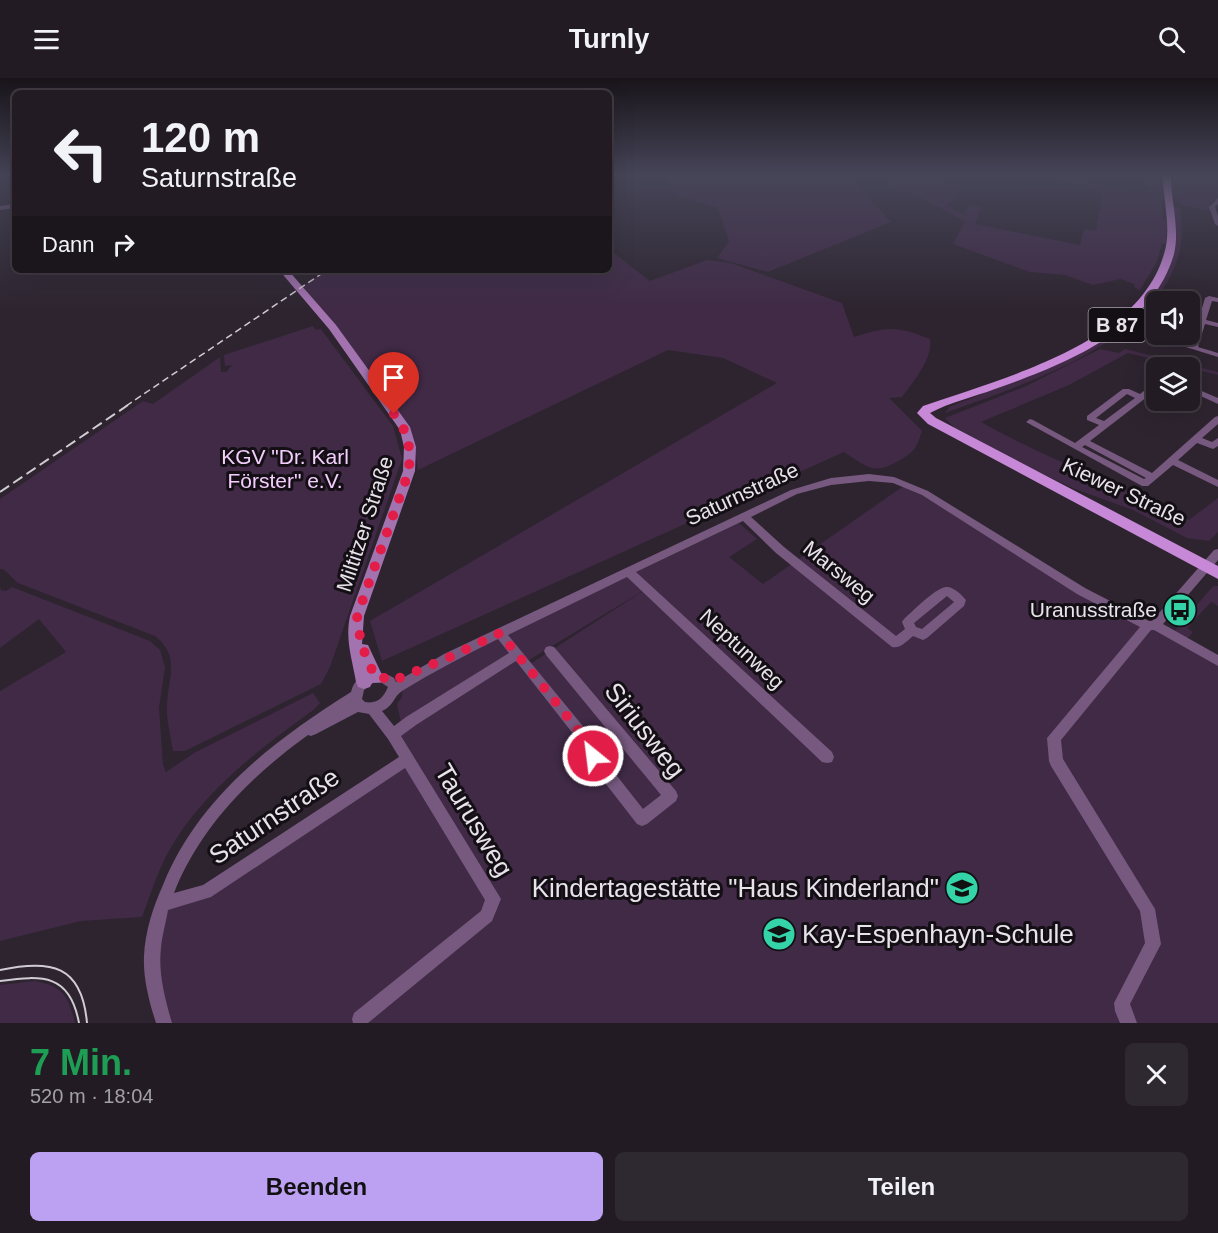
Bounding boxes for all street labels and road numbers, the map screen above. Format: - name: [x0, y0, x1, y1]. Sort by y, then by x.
- road number: B 87: [1088, 308, 1146, 342]
- street label: Miltitzer Straße: [332, 453, 397, 595]
- street label: Kiewer Straße: [1059, 453, 1189, 530]
- street label: Saturnstraße: [682, 457, 802, 530]
- street label: Marsweg: [799, 536, 880, 607]
- street label: Neptunweg: [696, 604, 789, 693]
- street label: Siriusweg: [598, 676, 692, 784]
- street label: Taurusweg: [429, 758, 519, 882]
- street label: Saturnstraße: [203, 762, 345, 870]

